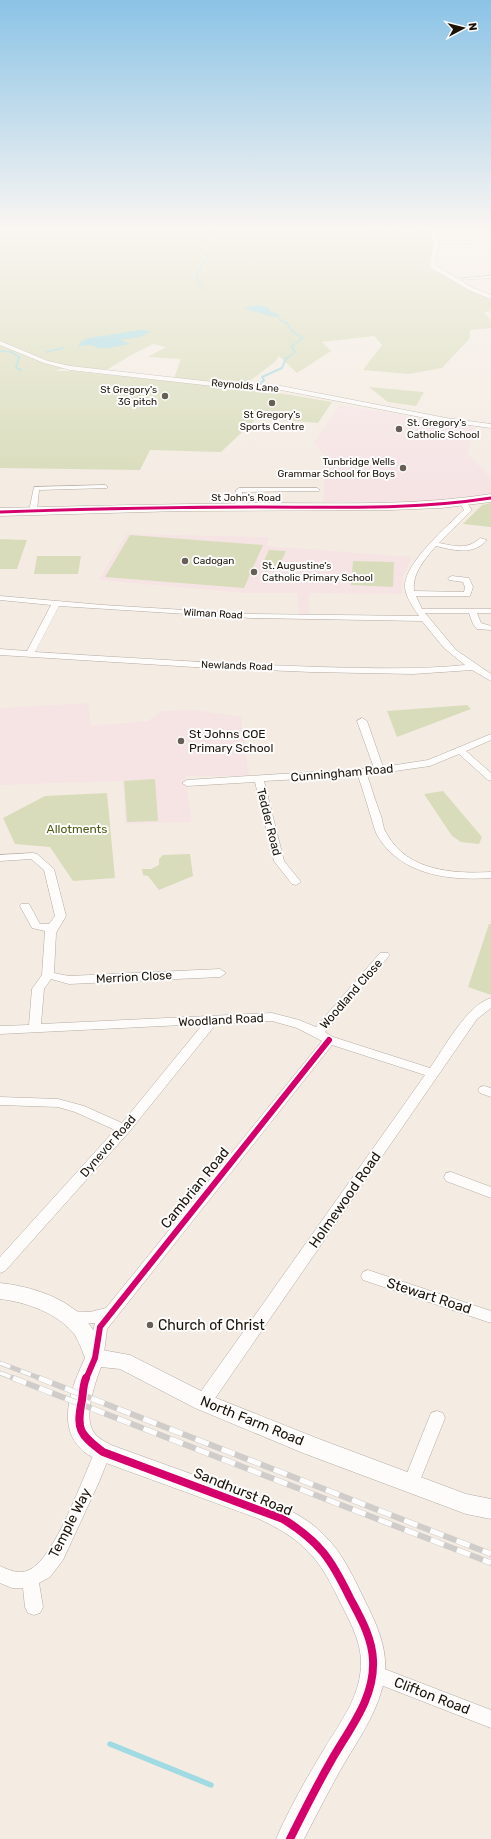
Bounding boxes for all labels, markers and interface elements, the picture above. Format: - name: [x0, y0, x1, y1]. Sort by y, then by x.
- north arrow: [443, 8, 483, 48]
- text: N: [465, 22, 479, 32]
- street label: Reynolds Lane: [211, 377, 280, 395]
- place label: St Gregory's 3G pitch: [100, 384, 157, 408]
- marker: St Gregory's 3G pitch: [160, 391, 170, 401]
- marker: St Gregory's Sports Centre: [267, 398, 277, 408]
- place label: St Gregory's Sports Centre: [240, 409, 305, 433]
- place label: St. Gregory's Catholic School: [407, 417, 479, 441]
- marker: St. Gregory's Catholic School: [394, 424, 404, 434]
- place label: Tunbridge Wells Grammar School for Boys: [277, 456, 395, 480]
- marker: Tunbridge Wells Grammar School for Boys: [398, 463, 408, 473]
- street label: St John's Road: [211, 492, 281, 504]
- place label: Cadogan: [193, 555, 234, 567]
- marker: Cadogan: [180, 556, 190, 566]
- place label: St. Augustine's Catholic Primary School: [262, 560, 373, 584]
- marker: St. Augustine's Catholic Primary School: [249, 567, 259, 577]
- street label: Wilman Road: [183, 606, 243, 622]
- street label: Newlands Road: [201, 659, 273, 673]
- place label: St Johns COE Primary School: [189, 727, 273, 755]
- marker: St Johns COE Primary School: [176, 736, 186, 746]
- street label: Cunningham Road: [290, 762, 394, 784]
- street label: Tedder Road: [254, 787, 284, 857]
- park label: Allotments: [47, 822, 107, 836]
- street label: Woodland Close: [317, 956, 385, 1032]
- street label: Merrion Close: [96, 968, 173, 986]
- street label: Woodland Road: [178, 1011, 264, 1029]
- street label: Dynevor Road: [77, 1112, 139, 1180]
- street label: Cambrian Road: [157, 1144, 233, 1232]
- street label: Holmewood Road: [305, 1149, 385, 1251]
- street label: Stewart Road: [385, 1274, 473, 1318]
- place label: Church of Christ: [158, 1317, 265, 1334]
- marker: Church of Christ: [145, 1320, 155, 1330]
- street label: North Farm Road: [198, 1392, 306, 1450]
- street label: Sandhurst Road: [191, 1464, 295, 1520]
- street label: Temple Way: [45, 1485, 95, 1561]
- street label: Clifton Road: [392, 1674, 472, 1718]

